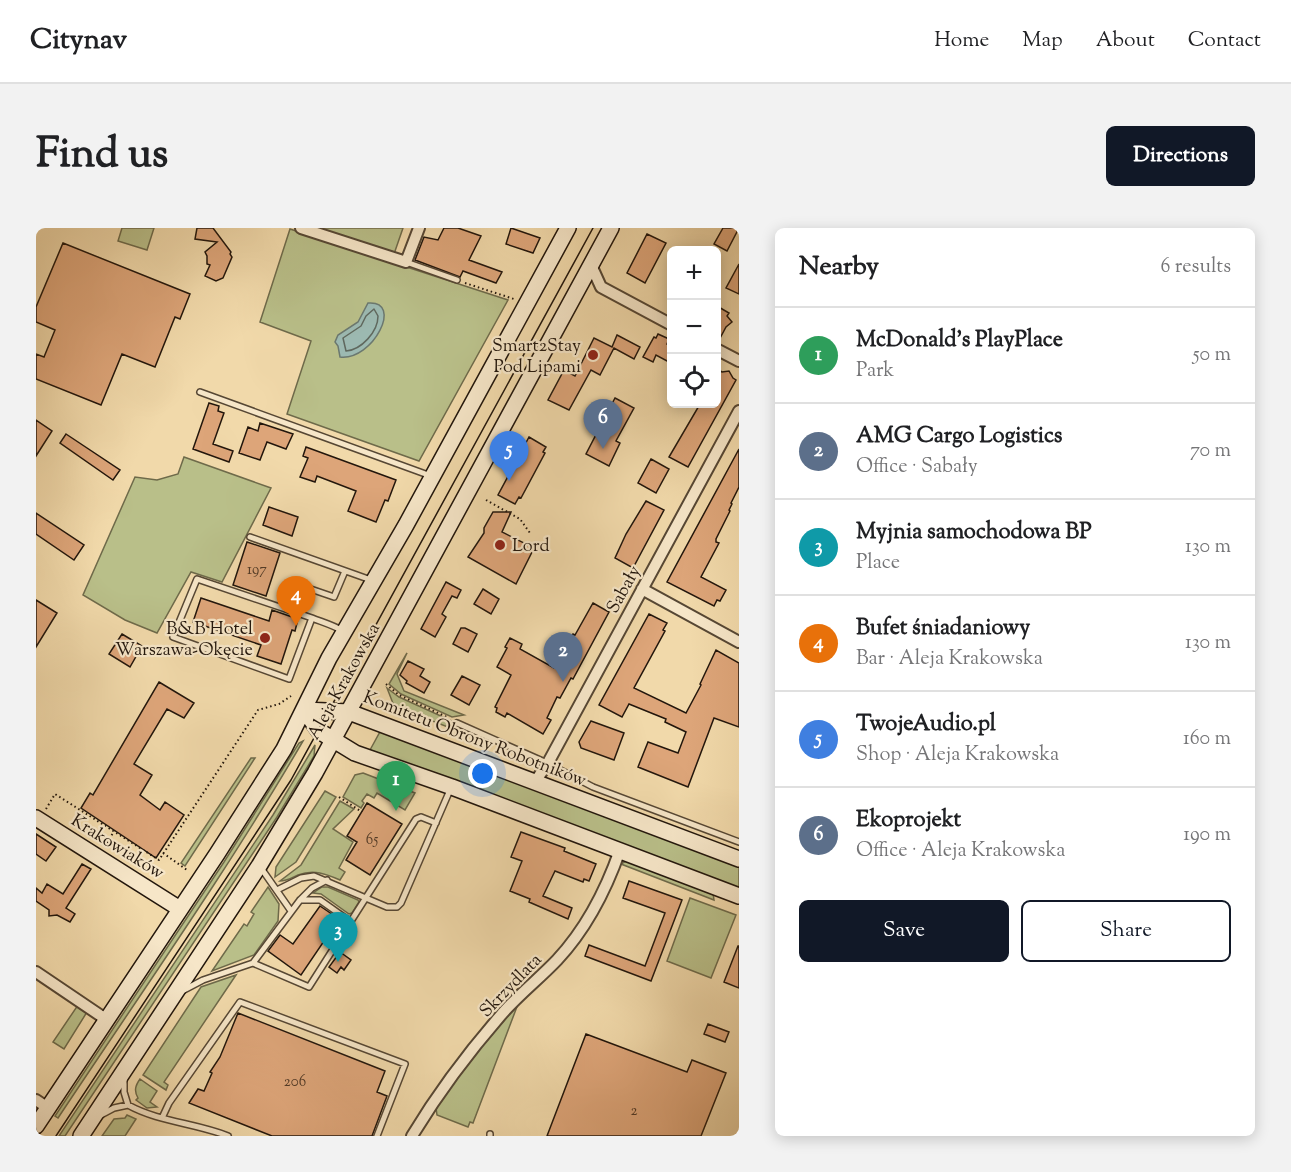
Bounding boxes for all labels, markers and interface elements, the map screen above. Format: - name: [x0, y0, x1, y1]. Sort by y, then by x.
- text: Citynav: [30, 21, 127, 61]
- text: Home: [934, 26, 989, 56]
- text: Map: [1022, 26, 1063, 56]
- text: About: [1096, 26, 1155, 56]
- text: Contact: [1188, 26, 1261, 56]
- text: Find us: [36, 126, 168, 186]
- button: Directions: [1106, 126, 1255, 186]
- map controls: [667, 246, 721, 408]
- button: +: [667, 246, 721, 300]
- text: Nearby: [799, 249, 879, 286]
- text: 6 results: [1161, 253, 1231, 282]
- button: −: [667, 300, 721, 354]
- text: McDonald's PlayPlace: [856, 325, 1063, 357]
- place label: Smart2Stay Pod Lipami: [492, 334, 581, 381]
- text: 1: [815, 341, 822, 370]
- text: 50 m: [1193, 341, 1231, 370]
- marker: Smart2Stay Pod Lipami: [586, 348, 600, 362]
- button: locate: [667, 354, 721, 408]
- text: Park: [856, 357, 894, 386]
- pin: 6: [584, 400, 622, 449]
- text: AMG Cargo Logistics: [856, 421, 1062, 453]
- pin: 5: [490, 432, 528, 481]
- text: 2: [814, 437, 823, 466]
- text: 70 m: [1190, 437, 1231, 466]
- text: Office · Sabały: [856, 453, 978, 482]
- text: Myjnia samochodowa BP: [856, 517, 1092, 549]
- text: 3: [814, 533, 823, 562]
- text: 130 m: [1185, 533, 1231, 562]
- place label: Lord: [512, 534, 550, 560]
- marker: Lord: [493, 538, 507, 552]
- text: Place: [856, 549, 900, 578]
- house number: 197: [247, 560, 267, 581]
- street label: Sabały: [601, 561, 648, 619]
- pin: 4: [276, 576, 316, 626]
- text: Bufet śniadaniowy: [856, 613, 1030, 645]
- place label: B&B Hotel Warszawa-Okęcie: [115, 617, 253, 664]
- street label: Aleja Krakowska: [302, 619, 388, 745]
- text: 4: [813, 629, 824, 658]
- text: 130 m: [1185, 629, 1231, 658]
- marker: B&B Hotel Warszawa-Okęcie: [258, 631, 272, 645]
- pin: 2: [544, 632, 582, 682]
- text: Bar · Aleja Krakowska: [856, 645, 1043, 674]
- street label: Komitetu Obrony Robotników: [359, 685, 590, 795]
- text: TwojeAudio.pl: [856, 709, 996, 741]
- text: 5: [815, 725, 822, 754]
- text: 160 m: [1183, 725, 1231, 754]
- text: Shop · Aleja Krakowska: [856, 741, 1059, 770]
- your location: [468, 759, 497, 788]
- pin: 1: [376, 762, 416, 811]
- text: Ekoprojekt: [856, 805, 961, 837]
- street label: Krakowiaków: [65, 809, 169, 887]
- text: 6: [814, 821, 823, 850]
- text: 190 m: [1183, 821, 1231, 850]
- house number: 65: [366, 830, 378, 851]
- text: Office · Aleja Krakowska: [856, 837, 1066, 866]
- button: Save: [799, 900, 1009, 962]
- button: Share: [1021, 900, 1231, 962]
- pin: 3: [318, 912, 358, 962]
- street label: Skrzydlata: [474, 948, 549, 1024]
- house number: 206: [284, 1072, 306, 1093]
- house number: 2: [630, 1101, 638, 1122]

